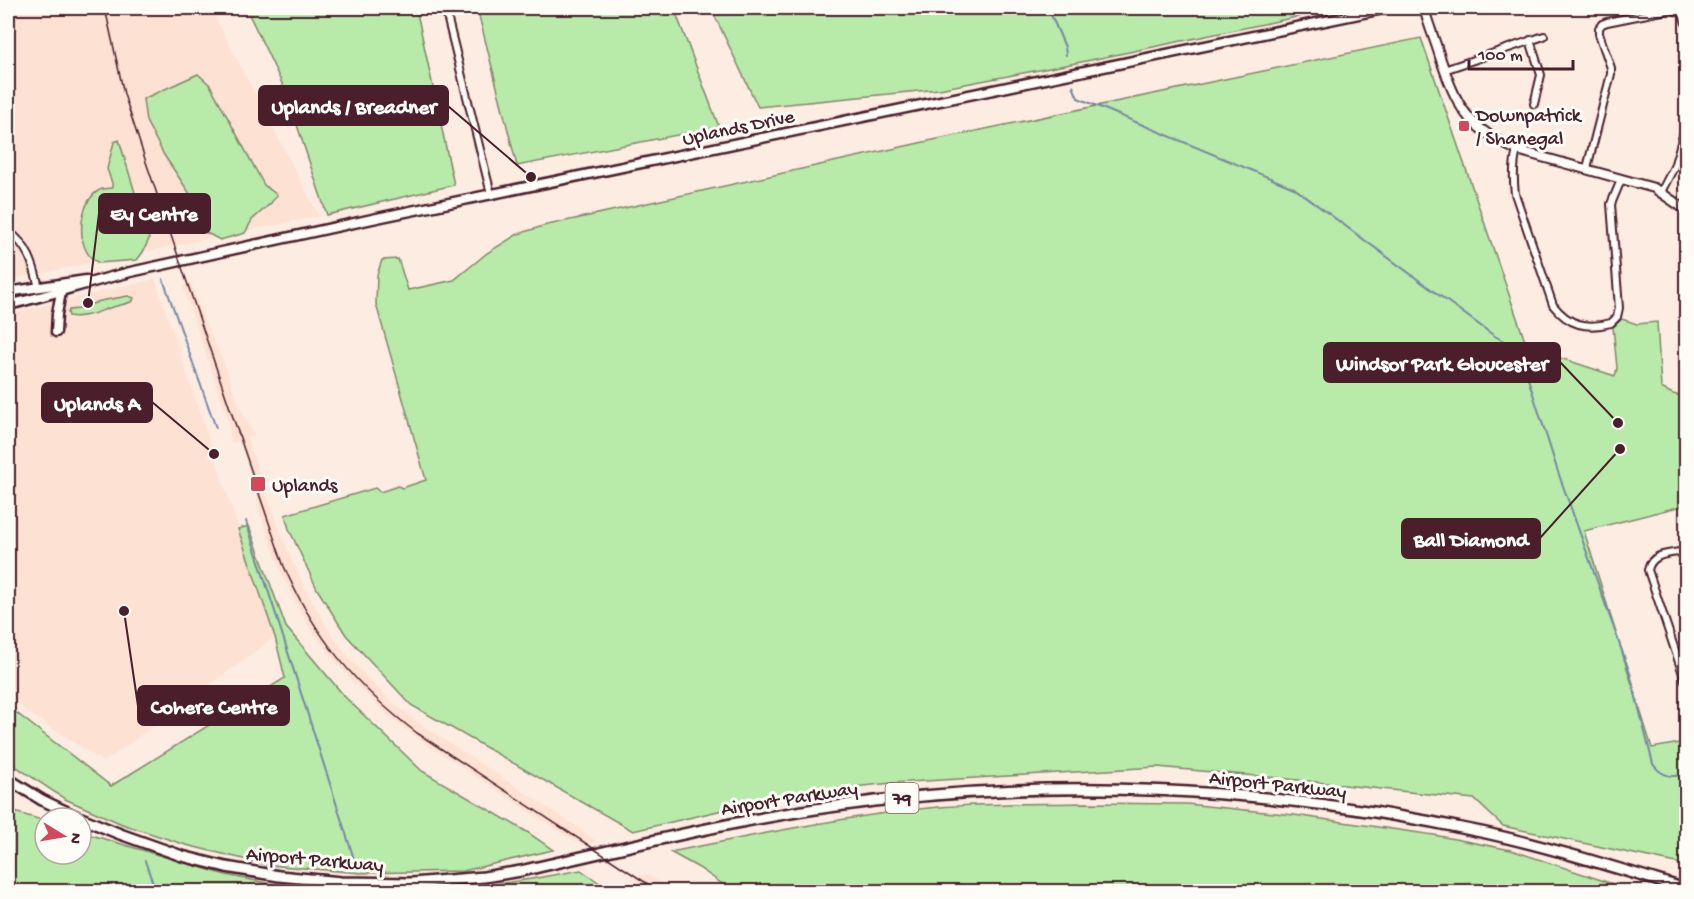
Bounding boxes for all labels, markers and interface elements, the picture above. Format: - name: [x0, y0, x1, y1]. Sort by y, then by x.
- scale bar: [1469, 33, 1572, 71]
- text: 100 m: [1477, 46, 1523, 67]
- callout: Uplands / Breadner: [259, 86, 448, 125]
- text: Uplands / Breadner: [272, 97, 439, 122]
- street label: Uplands Drive: [681, 106, 797, 153]
- place label: Downpatrick / Shanegal: [1474, 106, 1583, 152]
- marker: Downpatrick / Shanegal: [1457, 119, 1471, 133]
- callout: Ey Centre: [99, 194, 210, 233]
- text: Ey Centre: [110, 204, 199, 229]
- callout: Windsor Park Gloucester: [1324, 343, 1560, 382]
- text: Windsor Park Gloucester: [1335, 354, 1551, 379]
- callout: Uplands A: [42, 383, 152, 422]
- text: Uplands A: [54, 394, 142, 419]
- marker: Uplands: [249, 475, 267, 493]
- place label: Uplands: [272, 476, 338, 499]
- callout: Ball Diamond: [1402, 519, 1540, 558]
- text: Ball Diamond: [1413, 530, 1531, 555]
- callout: Cohere Centre: [138, 686, 289, 725]
- text: Cohere Centre: [150, 697, 279, 722]
- street label: Airport Parkway: [1208, 768, 1348, 805]
- street label: Airport Parkway: [720, 778, 860, 823]
- road number: 79: [886, 783, 918, 813]
- north arrow: [33, 806, 93, 866]
- text: N: [64, 831, 85, 846]
- street label: Airport Parkway: [245, 844, 385, 879]

